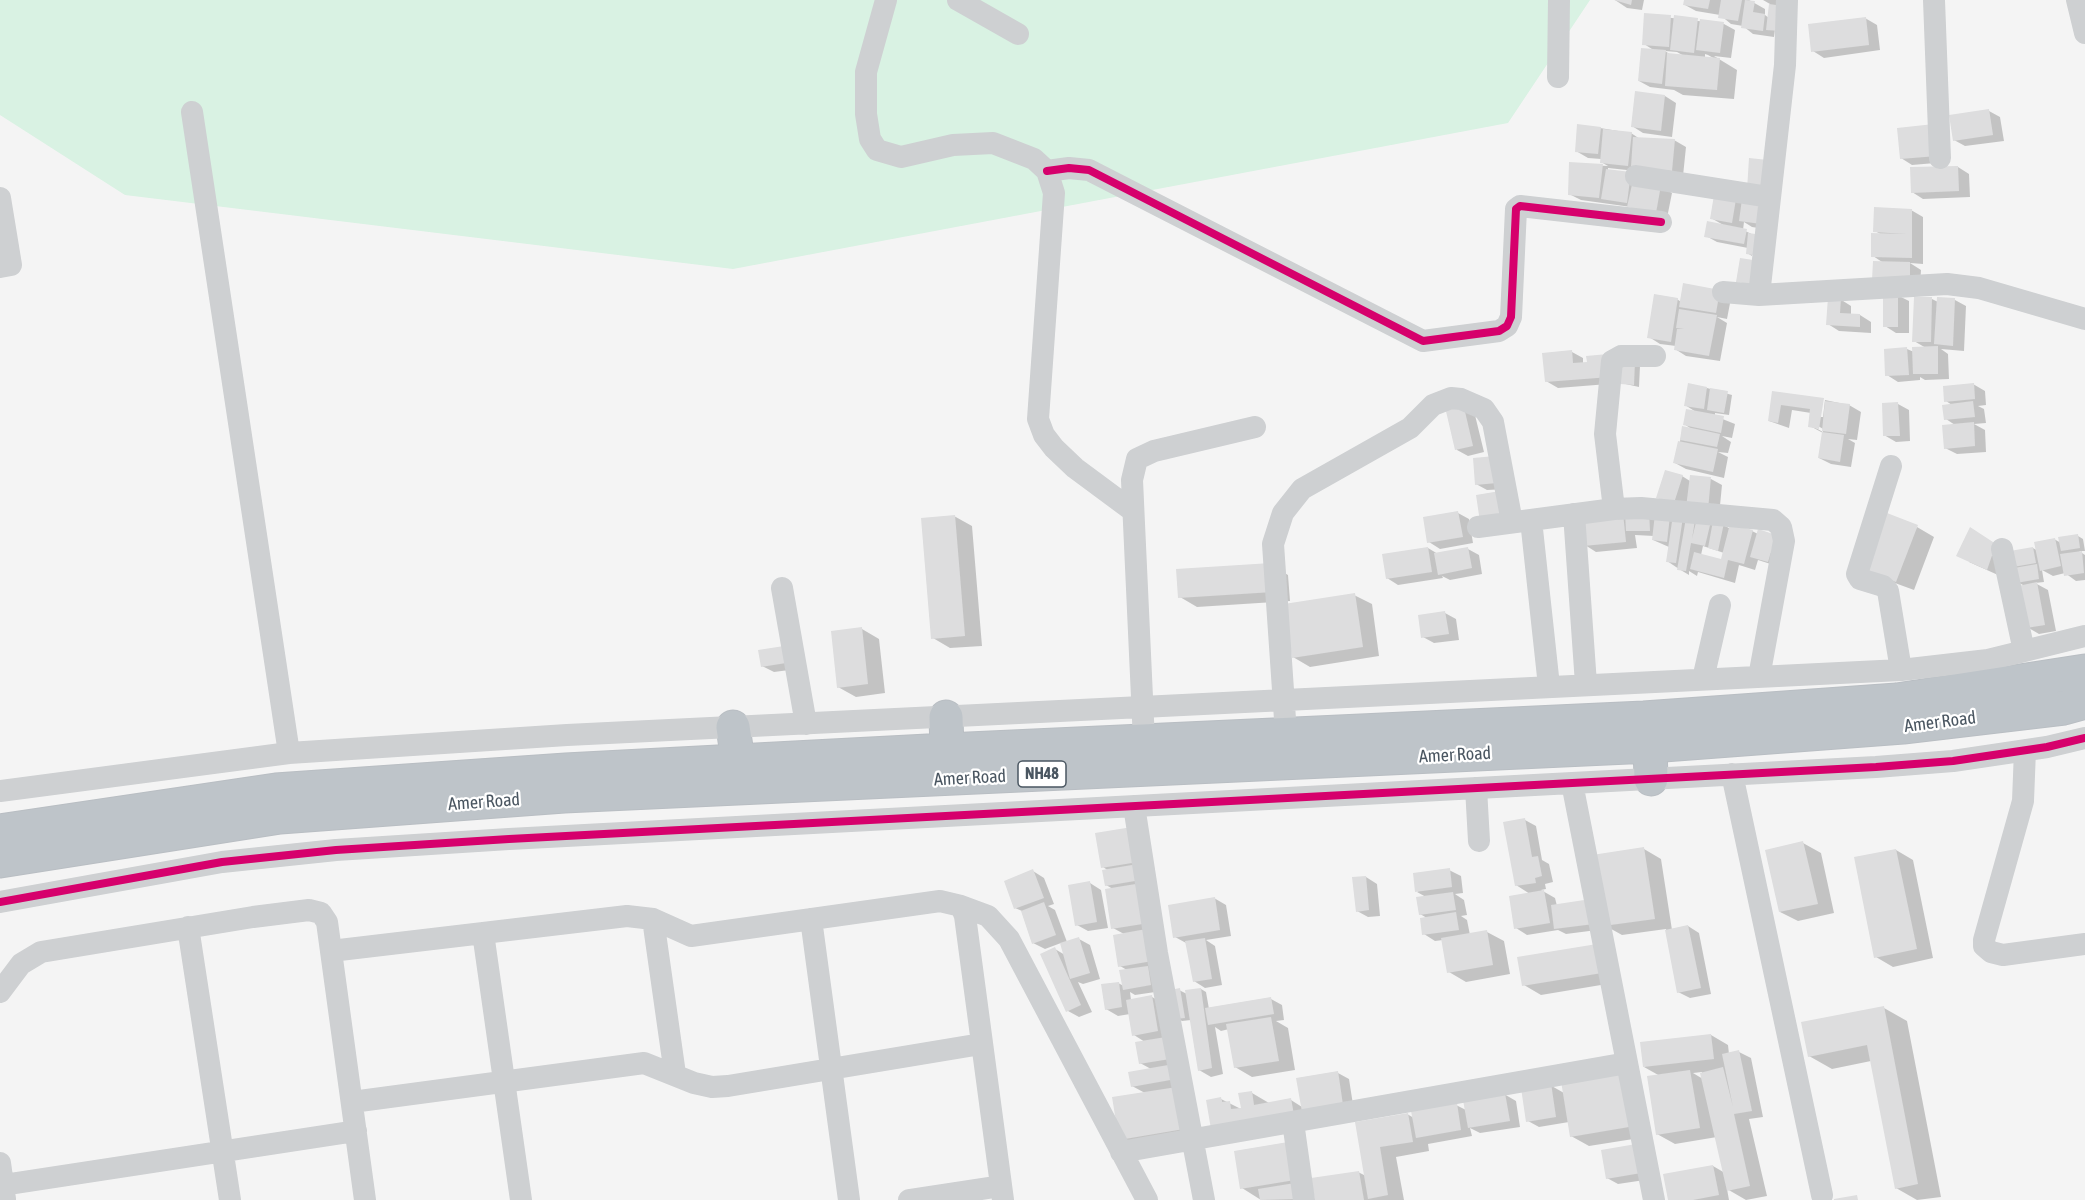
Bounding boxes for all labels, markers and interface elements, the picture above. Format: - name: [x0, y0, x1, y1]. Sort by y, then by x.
- street label: Amer Road: [1903, 707, 1977, 737]
- street label: Amer Road: [1418, 742, 1492, 768]
- road number: NH48: [1018, 761, 1066, 787]
- street label: Amer Road: [933, 765, 1007, 791]
- street label: Amer Road: [447, 789, 521, 815]

